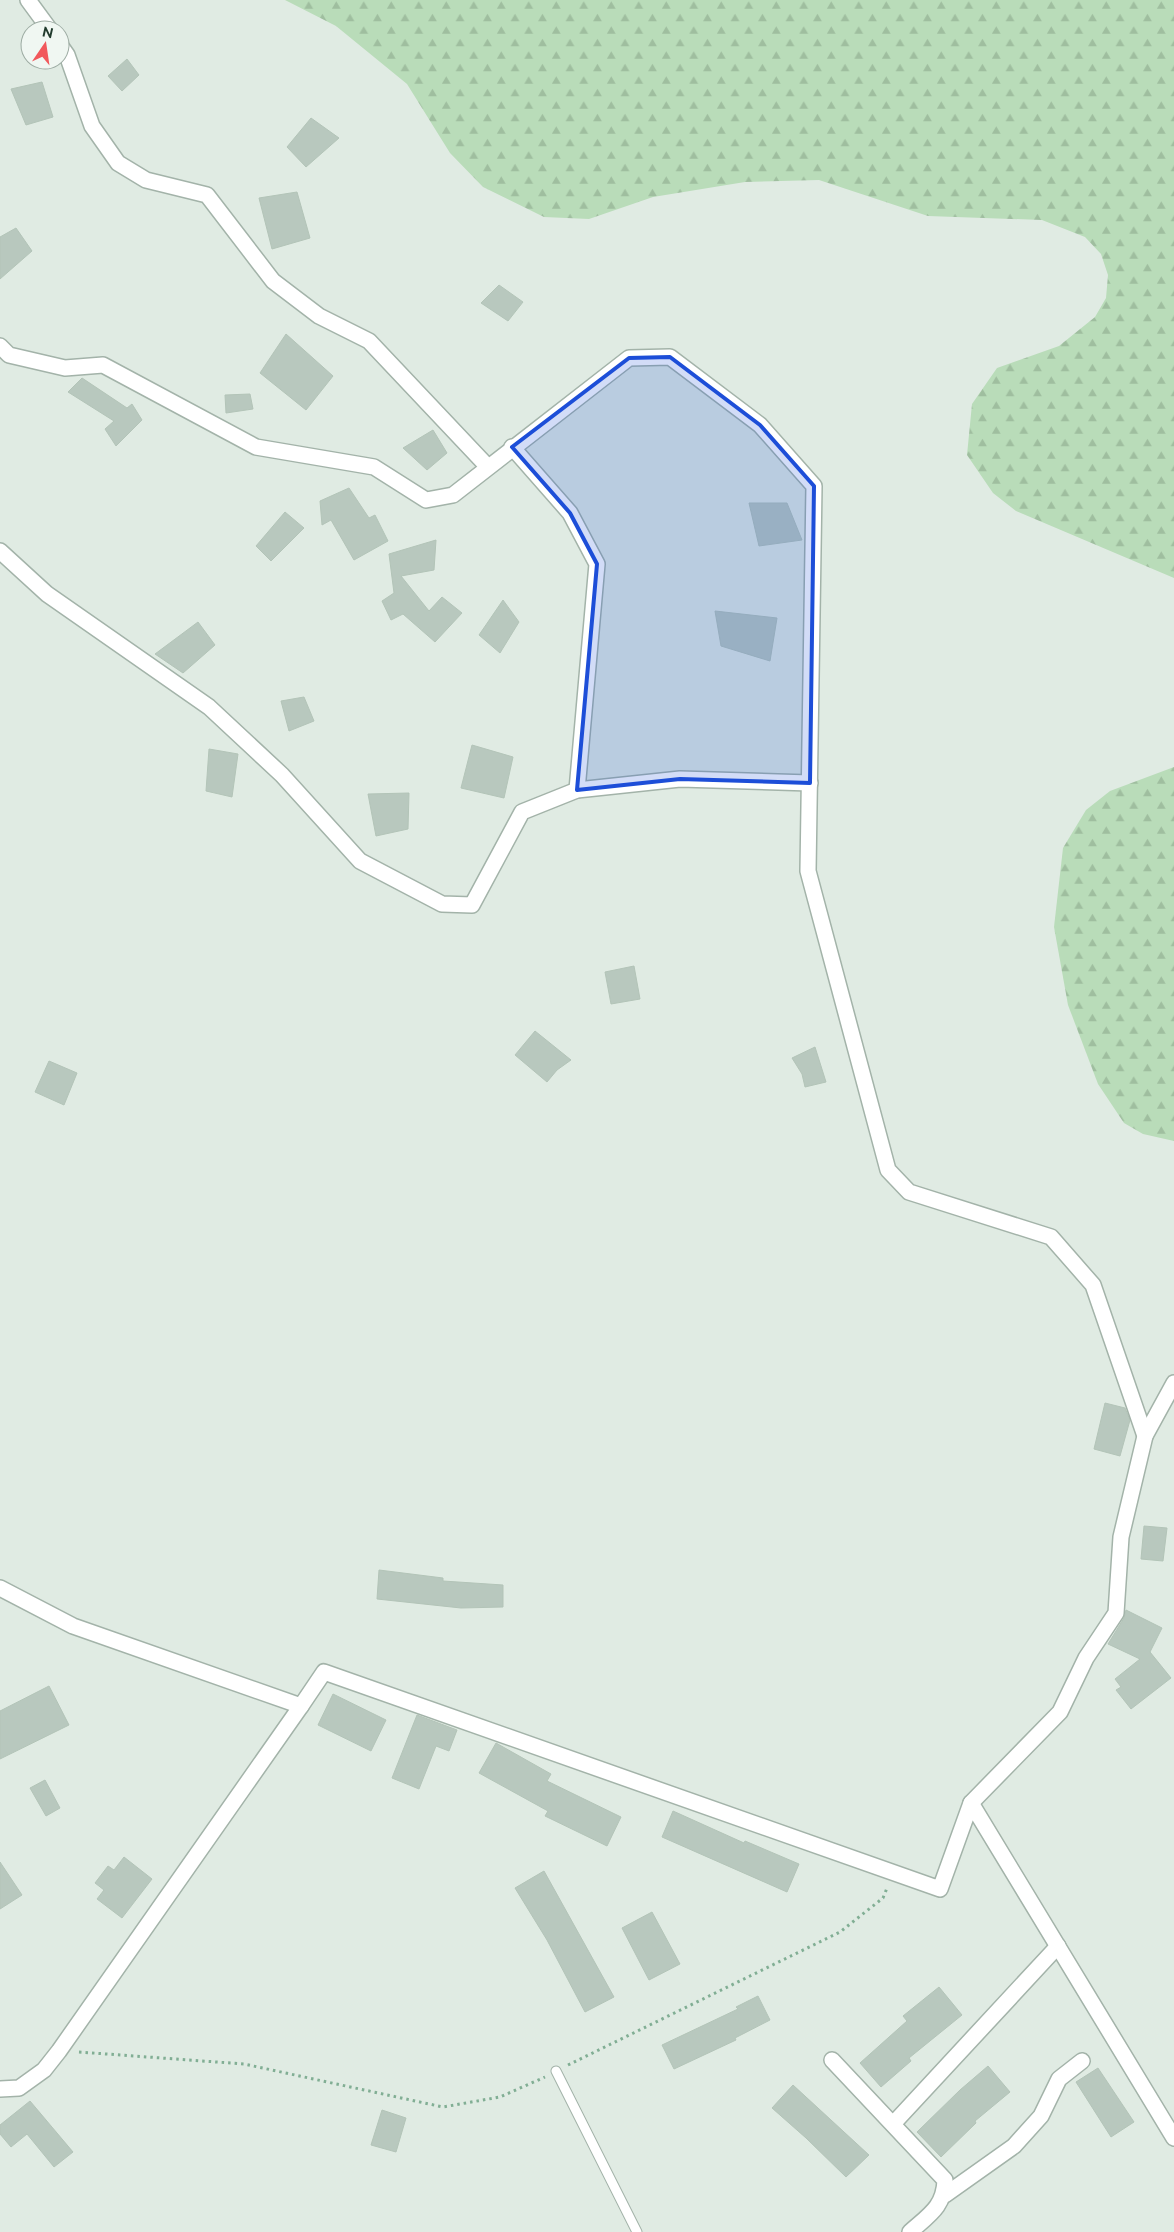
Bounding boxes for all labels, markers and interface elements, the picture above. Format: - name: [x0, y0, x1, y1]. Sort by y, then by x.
- north arrow: [20, 20, 70, 70]
- text: N: [41, 23, 55, 41]

